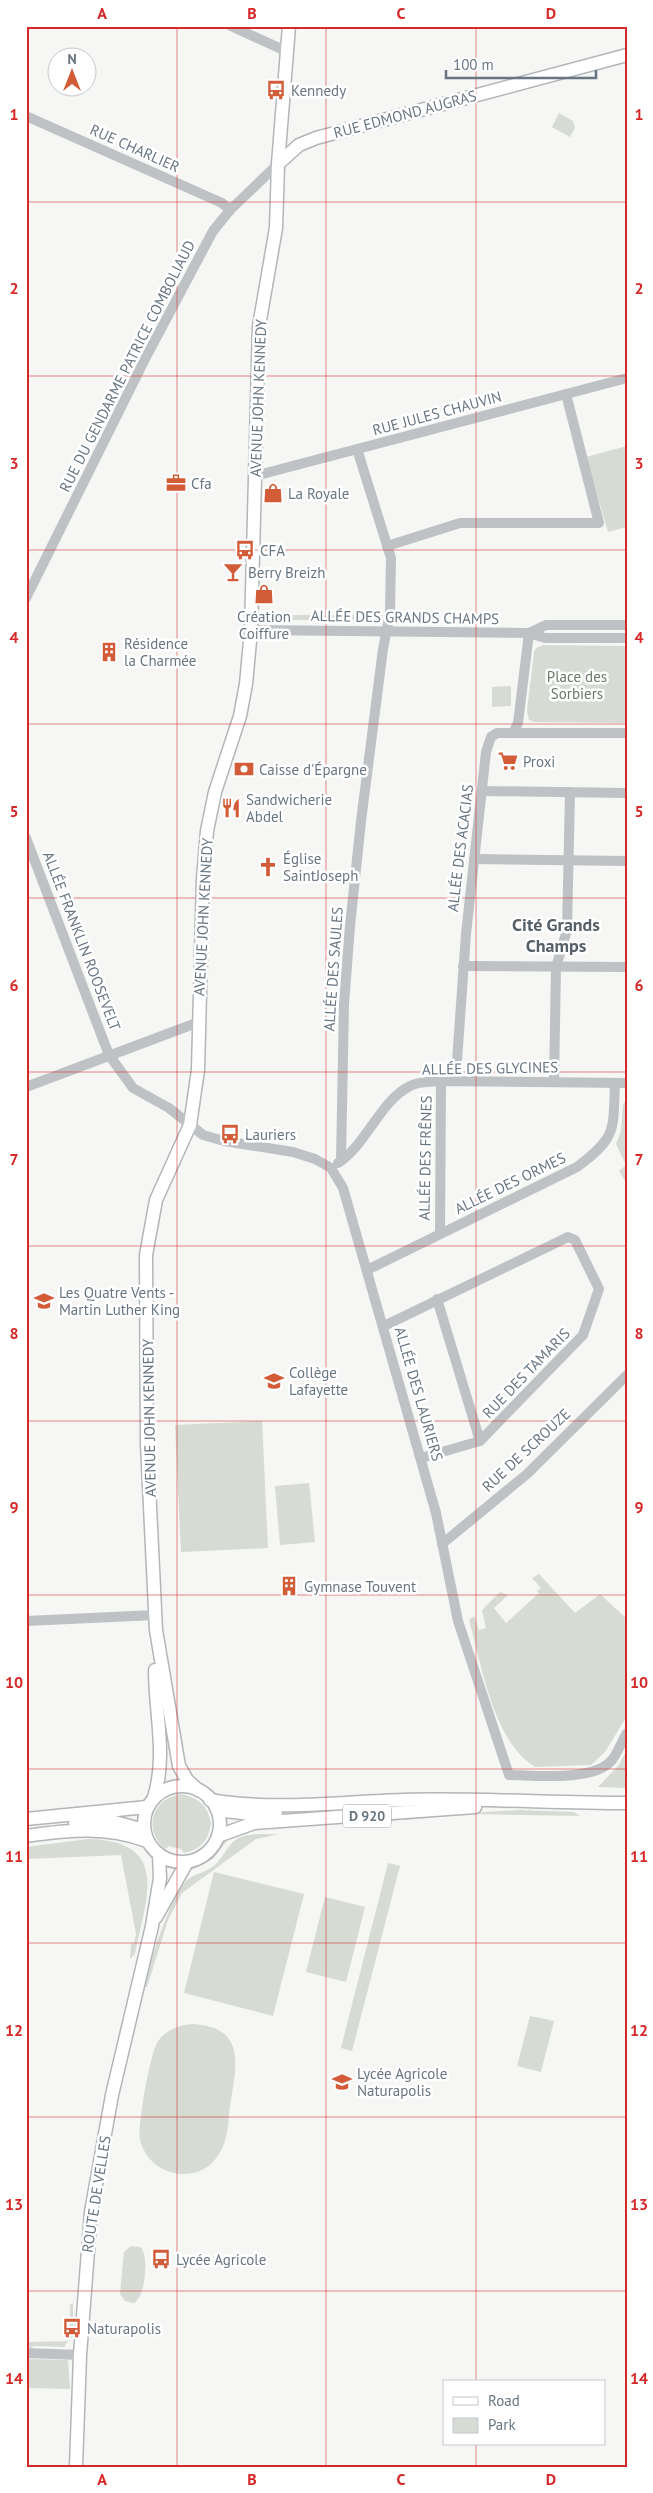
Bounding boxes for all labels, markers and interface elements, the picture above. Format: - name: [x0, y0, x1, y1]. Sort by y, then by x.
- text: A: [97, 3, 107, 23]
- text: B: [247, 3, 257, 23]
- text: C: [397, 3, 406, 23]
- text: D: [546, 3, 556, 23]
- north arrow: [48, 48, 98, 98]
- scale bar: [446, 48, 596, 80]
- text: N: [67, 50, 77, 68]
- text: 100 m: [453, 55, 494, 74]
- bus stop icon: Kennedy: [265, 79, 287, 101]
- place label: Kennedy: [291, 81, 346, 100]
- street label: RUE EDMOND AUGRAS: [331, 86, 479, 142]
- text: 1: [9, 104, 19, 124]
- text: 1: [634, 104, 644, 124]
- street label: RUE CHARLIER: [87, 120, 183, 176]
- street label: RUE DU GENDARME PATRICE COMBOLIAUD: [55, 237, 199, 495]
- text: 2: [9, 278, 19, 298]
- text: 2: [634, 278, 644, 298]
- street label: AVENUE JOHN KENNEDY: [246, 318, 270, 477]
- street label: RUE JULES CHAUVIN: [370, 387, 504, 439]
- text: 3: [9, 453, 19, 473]
- text: 3: [634, 453, 644, 473]
- office icon: Cfa: [165, 472, 187, 494]
- place label: Cfa: [191, 474, 212, 493]
- shop icon: La Royale: [262, 482, 284, 504]
- place label: La Royale: [288, 484, 349, 503]
- bus stop icon: CFA: [234, 539, 256, 561]
- place label: CFA: [260, 541, 285, 560]
- bar icon: Berry Breizh: [222, 561, 244, 583]
- place label: Berry Breizh: [248, 563, 325, 582]
- shop icon: Création Coiffure: [253, 583, 275, 605]
- street label: ALLÉE DES GRANDS CHAMPS: [311, 606, 499, 628]
- place label: Création Coiffure: [237, 607, 291, 643]
- text: 4: [9, 627, 19, 647]
- text: 4: [634, 627, 644, 647]
- place label: Résidence la Charmée: [124, 634, 196, 670]
- building icon: Résidence la Charmée: [98, 641, 120, 663]
- park label: Place des Sorbiers: [547, 667, 607, 703]
- supermarket icon: Proxi: [497, 750, 519, 772]
- place label: Proxi: [523, 752, 555, 771]
- bank icon: Caisse d'Épargne: [233, 758, 255, 780]
- place label: Caisse d'Épargne: [259, 760, 367, 779]
- street label: ALLÉE DES ACACIAS: [443, 783, 477, 913]
- place label: Sandwicherie Abdel: [246, 790, 332, 826]
- restaurant icon: Sandwicherie Abdel: [220, 797, 242, 819]
- text: 5: [9, 801, 19, 821]
- text: 5: [634, 801, 644, 821]
- street label: AVENUE JOHN KENNEDY: [189, 837, 217, 997]
- street label: ALLÉE FRANKLIN ROOSEVELT: [39, 849, 125, 1034]
- place label: Église SaintJoseph: [283, 849, 358, 885]
- church icon: Église SaintJoseph: [257, 856, 279, 878]
- street label: ALLÉE DES SAULES: [319, 906, 347, 1032]
- district label: Cité Grands Champs: [512, 913, 600, 957]
- text: 6: [9, 975, 19, 995]
- text: 6: [634, 975, 644, 995]
- street label: ALLÉE DES GLYCINES: [422, 1057, 558, 1079]
- street label: ALLÉE DES FRÊNES: [414, 1095, 436, 1221]
- bus stop icon: Lauriers: [219, 1123, 241, 1145]
- place label: Lauriers: [245, 1125, 296, 1144]
- street label: ALLÉE DES ORMES: [451, 1148, 569, 1218]
- text: 7: [9, 1149, 19, 1169]
- text: 7: [634, 1149, 644, 1169]
- place label: Les Quatre Vents - Martin Luther King: [59, 1283, 180, 1319]
- school or university icon: Les Quatre Vents - Martin Luther King: [33, 1290, 55, 1312]
- text: 8: [9, 1323, 19, 1343]
- text: 8: [634, 1323, 644, 1343]
- street label: RUE DES TAMARIS: [478, 1324, 574, 1422]
- street label: ALLÉE DES LAURIERS: [391, 1325, 447, 1463]
- street label: AVENUE JOHN KENNEDY: [138, 1338, 160, 1497]
- place label: Collège Lafayette: [289, 1363, 348, 1399]
- school or university icon: Collège Lafayette: [263, 1370, 285, 1392]
- street label: RUE DE SCROUZE: [478, 1404, 574, 1496]
- text: 9: [9, 1497, 19, 1517]
- text: 9: [634, 1497, 644, 1517]
- building icon: Gymnase Touvent: [278, 1575, 300, 1597]
- place label: Gymnase Touvent: [304, 1577, 416, 1596]
- text: 10: [5, 1672, 23, 1692]
- text: 10: [630, 1672, 648, 1692]
- road number: D 920: [343, 1804, 391, 1828]
- text: 11: [5, 1846, 23, 1866]
- text: 11: [630, 1846, 648, 1866]
- text: 12: [5, 2020, 23, 2040]
- text: 12: [630, 2020, 648, 2040]
- place label: Lycée Agricole Naturapolis: [357, 2064, 447, 2100]
- school or university icon: Lycée Agricole Naturapolis: [331, 2071, 353, 2093]
- street label: ROUTE DE VELLES: [77, 2134, 115, 2254]
- text: 13: [5, 2194, 23, 2214]
- text: 13: [630, 2194, 648, 2214]
- bus stop icon: Lycée Agricole: [150, 2248, 172, 2270]
- place label: Lycée Agricole: [176, 2250, 266, 2269]
- bus stop icon: Naturapolis: [61, 2317, 83, 2339]
- place label: Naturapolis: [87, 2319, 161, 2338]
- text: 14: [5, 2368, 23, 2388]
- text: 14: [630, 2368, 648, 2388]
- legend: [443, 2380, 606, 2446]
- text: Road: [488, 2391, 520, 2410]
- text: Park: [488, 2415, 516, 2434]
- text: A: [97, 2469, 107, 2489]
- text: B: [247, 2469, 257, 2489]
- text: C: [397, 2469, 406, 2489]
- text: D: [546, 2469, 556, 2489]

